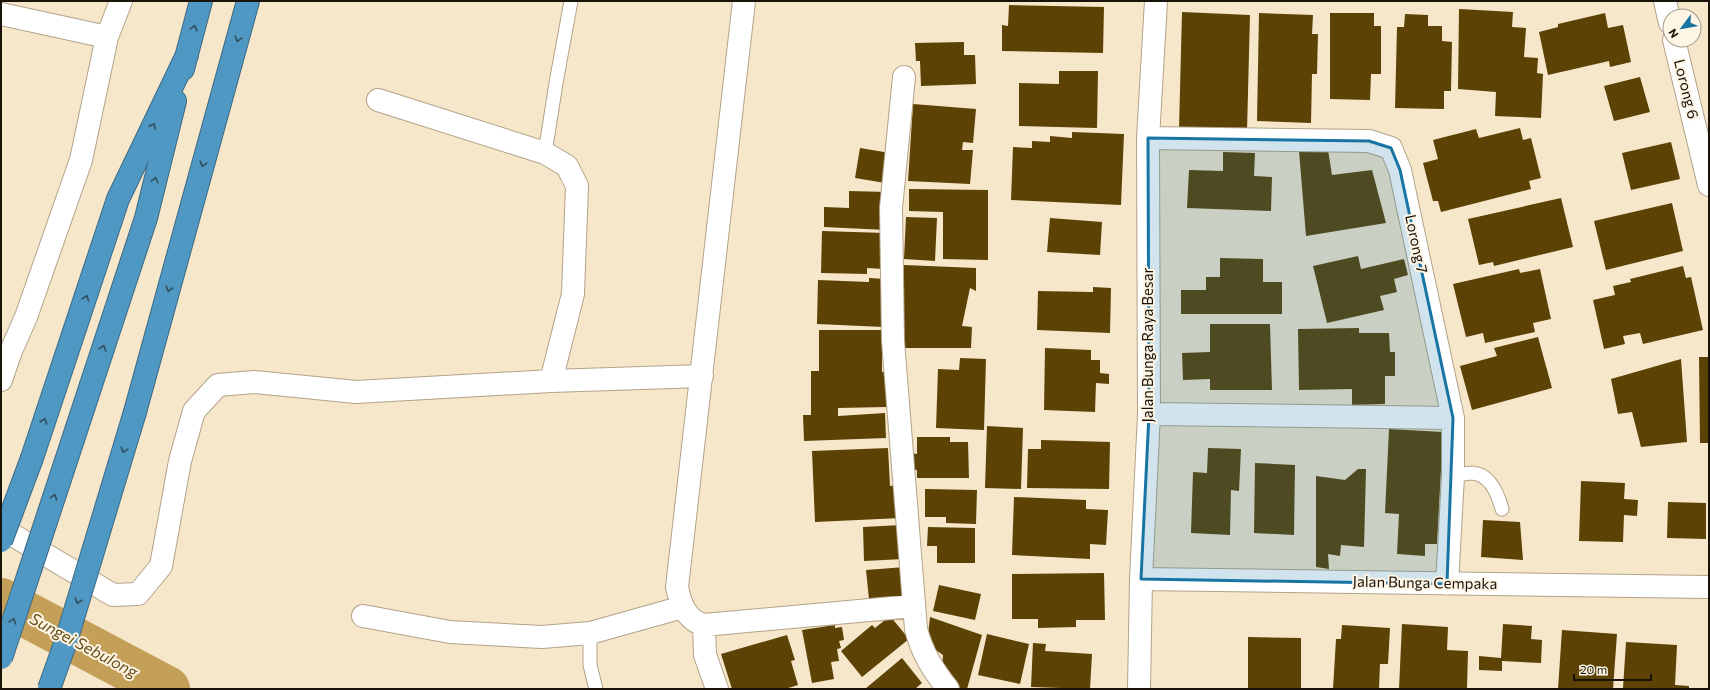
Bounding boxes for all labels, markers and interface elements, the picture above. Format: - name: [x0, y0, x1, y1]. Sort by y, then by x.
- north arrow: [1662, 8, 1702, 48]
- one-way arrow: [189, 25, 198, 32]
- text: N: [1665, 27, 1681, 41]
- one-way arrow: [234, 35, 243, 42]
- street label: Lorong 6: [1671, 57, 1703, 121]
- one-way arrow: [148, 123, 156, 130]
- one-way arrow: [200, 161, 208, 167]
- one-way arrow: [150, 177, 159, 184]
- street label: Lorong 7: [1402, 213, 1432, 275]
- street label: Jalan Bunga Raya Besar: [1138, 267, 1156, 423]
- one-way arrow: [165, 286, 174, 293]
- one-way arrow: [81, 294, 89, 301]
- one-way arrow: [99, 345, 107, 352]
- one-way arrow: [40, 417, 48, 424]
- one-way arrow: [120, 446, 129, 453]
- one-way arrow: [49, 494, 58, 501]
- street label: Jalan Bunga Cempaka: [1353, 572, 1498, 592]
- one-way arrow: [74, 597, 83, 604]
- water label: Sungei Sebulong: [27, 608, 143, 682]
- one-way arrow: [9, 618, 17, 625]
- scale bar: [1574, 656, 1651, 682]
- text: 20 m: [1580, 662, 1607, 676]

